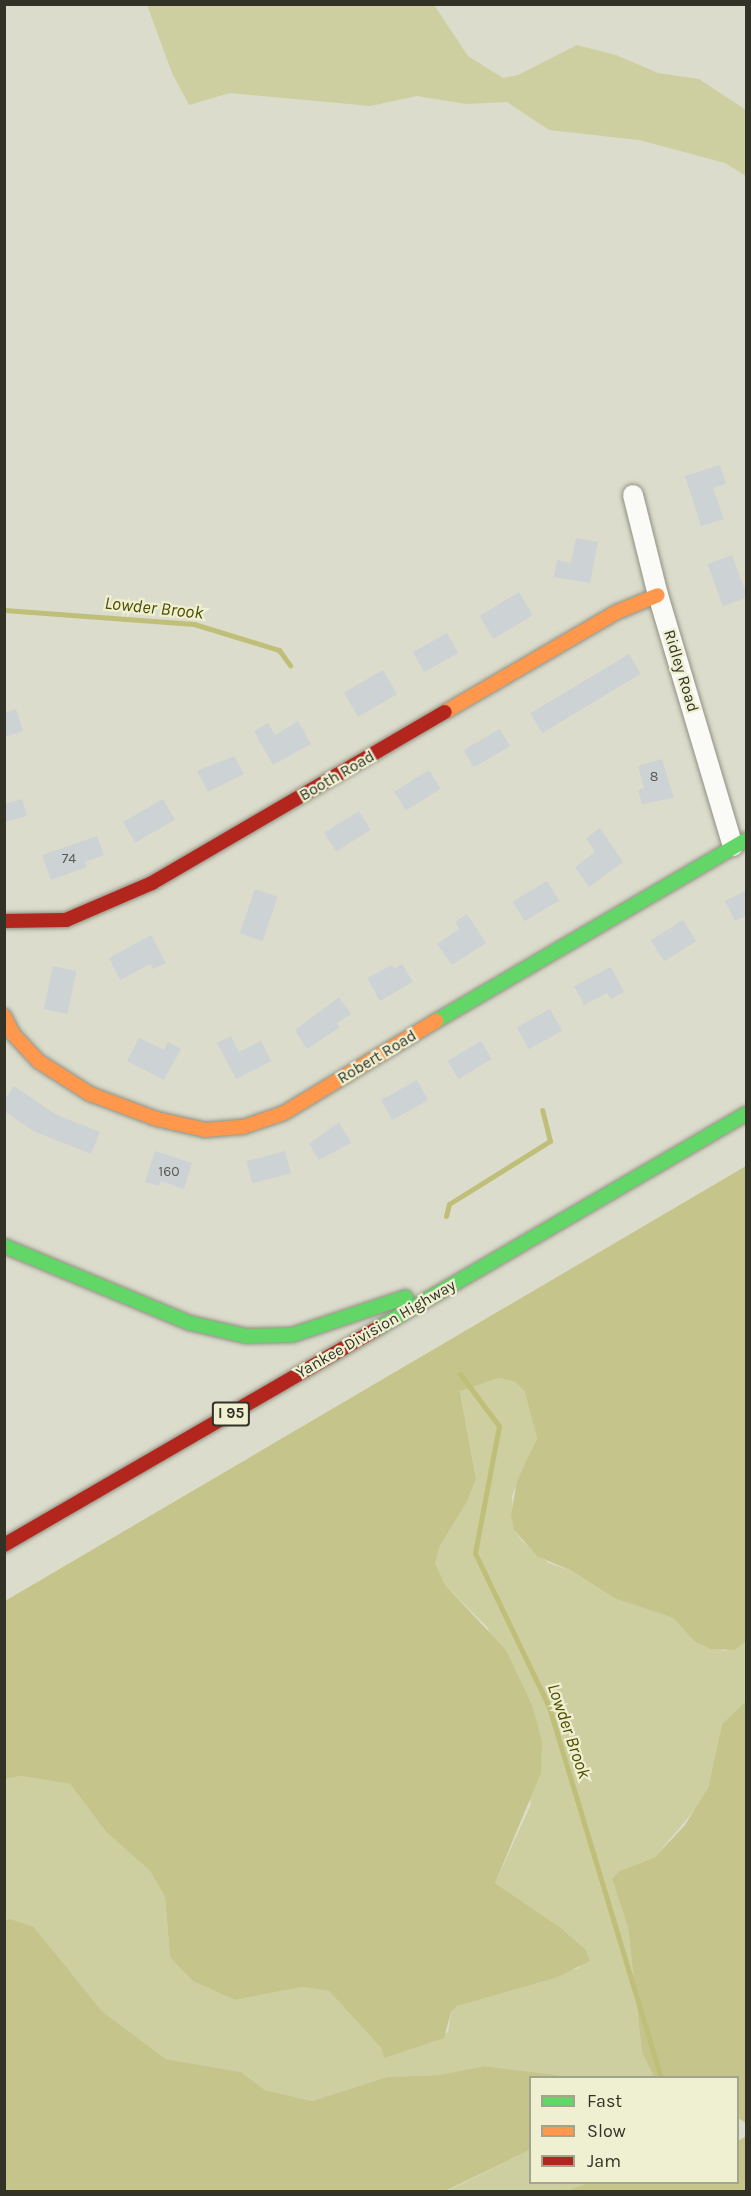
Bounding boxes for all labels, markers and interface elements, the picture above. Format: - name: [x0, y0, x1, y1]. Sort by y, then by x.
- water label: Lowder Brook: [104, 592, 204, 624]
- street label: Ridley Road: [659, 628, 703, 714]
- street label: Booth Road: [296, 747, 378, 805]
- house number: 8: [650, 769, 658, 785]
- house number: 74: [62, 851, 76, 867]
- street label: Robert Road: [334, 1026, 420, 1088]
- house number: 160: [159, 1164, 179, 1180]
- street label: Yankee Division Highway: [293, 1275, 459, 1383]
- road number: I 95: [212, 1402, 250, 1426]
- water label: Lowder Brook: [543, 1681, 595, 1781]
- legend: [529, 2076, 739, 2184]
- text: Fast: [587, 2090, 622, 2112]
- text: Slow: [587, 2120, 626, 2142]
- text: Jam: [587, 2150, 621, 2172]

